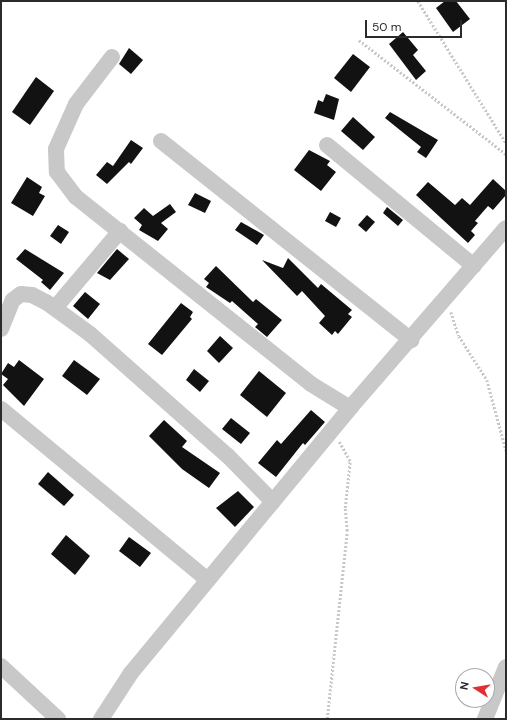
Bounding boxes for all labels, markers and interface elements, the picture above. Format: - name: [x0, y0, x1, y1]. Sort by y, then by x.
- scale bar: [367, 12, 464, 38]
- text: 50 m: [372, 19, 401, 35]
- north arrow: [455, 668, 495, 708]
- text: N: [457, 680, 472, 691]

